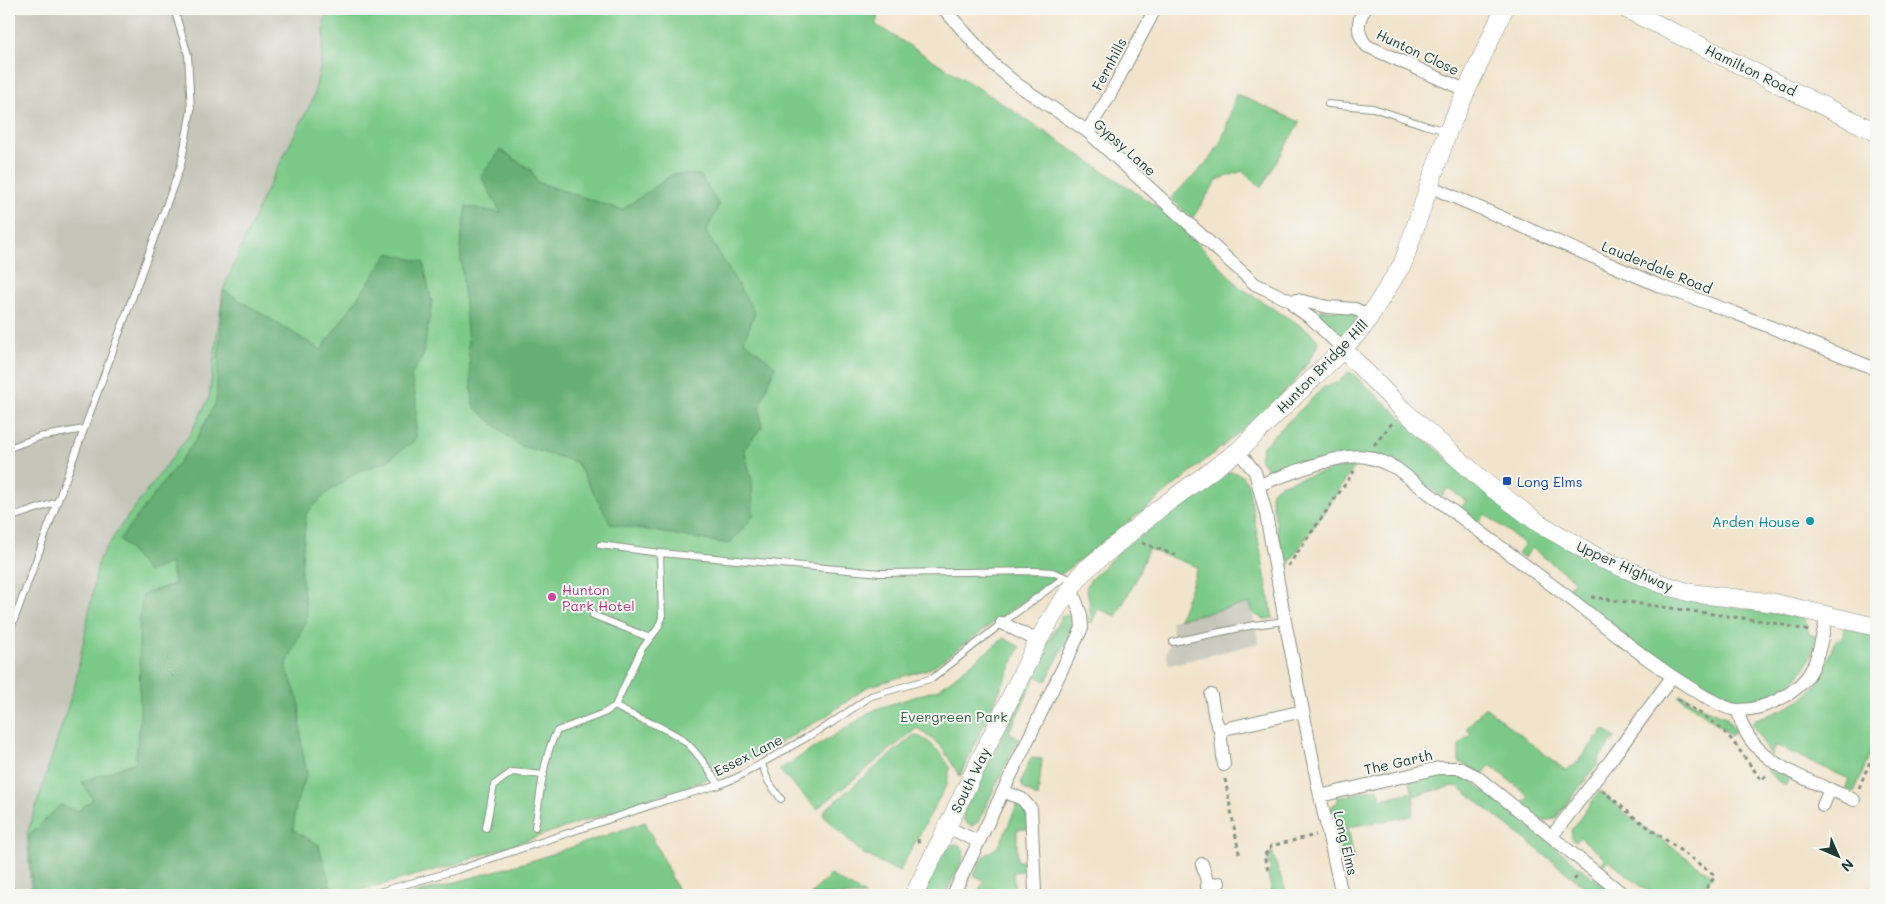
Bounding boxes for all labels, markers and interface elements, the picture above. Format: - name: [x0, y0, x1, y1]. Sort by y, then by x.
- street label: Hunton Close: [1373, 25, 1463, 79]
- street label: Fernhills: [1087, 34, 1131, 94]
- street label: Hamilton Road: [1702, 40, 1800, 100]
- street label: Gypsy Lane: [1090, 114, 1160, 180]
- street label: Lauderdale Road: [1599, 236, 1715, 298]
- street label: Hunton Bridge Hill: [1272, 315, 1372, 417]
- place label: Long Elms: [1517, 472, 1583, 491]
- marker: Long Elms: [1501, 475, 1513, 487]
- place label: Arden House: [1712, 512, 1800, 531]
- marker: Arden House: [1804, 515, 1816, 527]
- street label: Upper Highway: [1574, 536, 1676, 596]
- place label: Hunton Park Hotel: [562, 580, 635, 615]
- marker: Hunton Park Hotel: [546, 591, 558, 603]
- park label: Evergreen Park: [900, 707, 1008, 726]
- street label: Essex Lane: [711, 730, 785, 780]
- street label: South Way: [946, 744, 994, 816]
- street label: The Garth: [1362, 745, 1434, 779]
- street label: Long Elms: [1329, 809, 1363, 877]
- north arrow: [1812, 832, 1862, 882]
- text: N: [1837, 855, 1858, 876]

